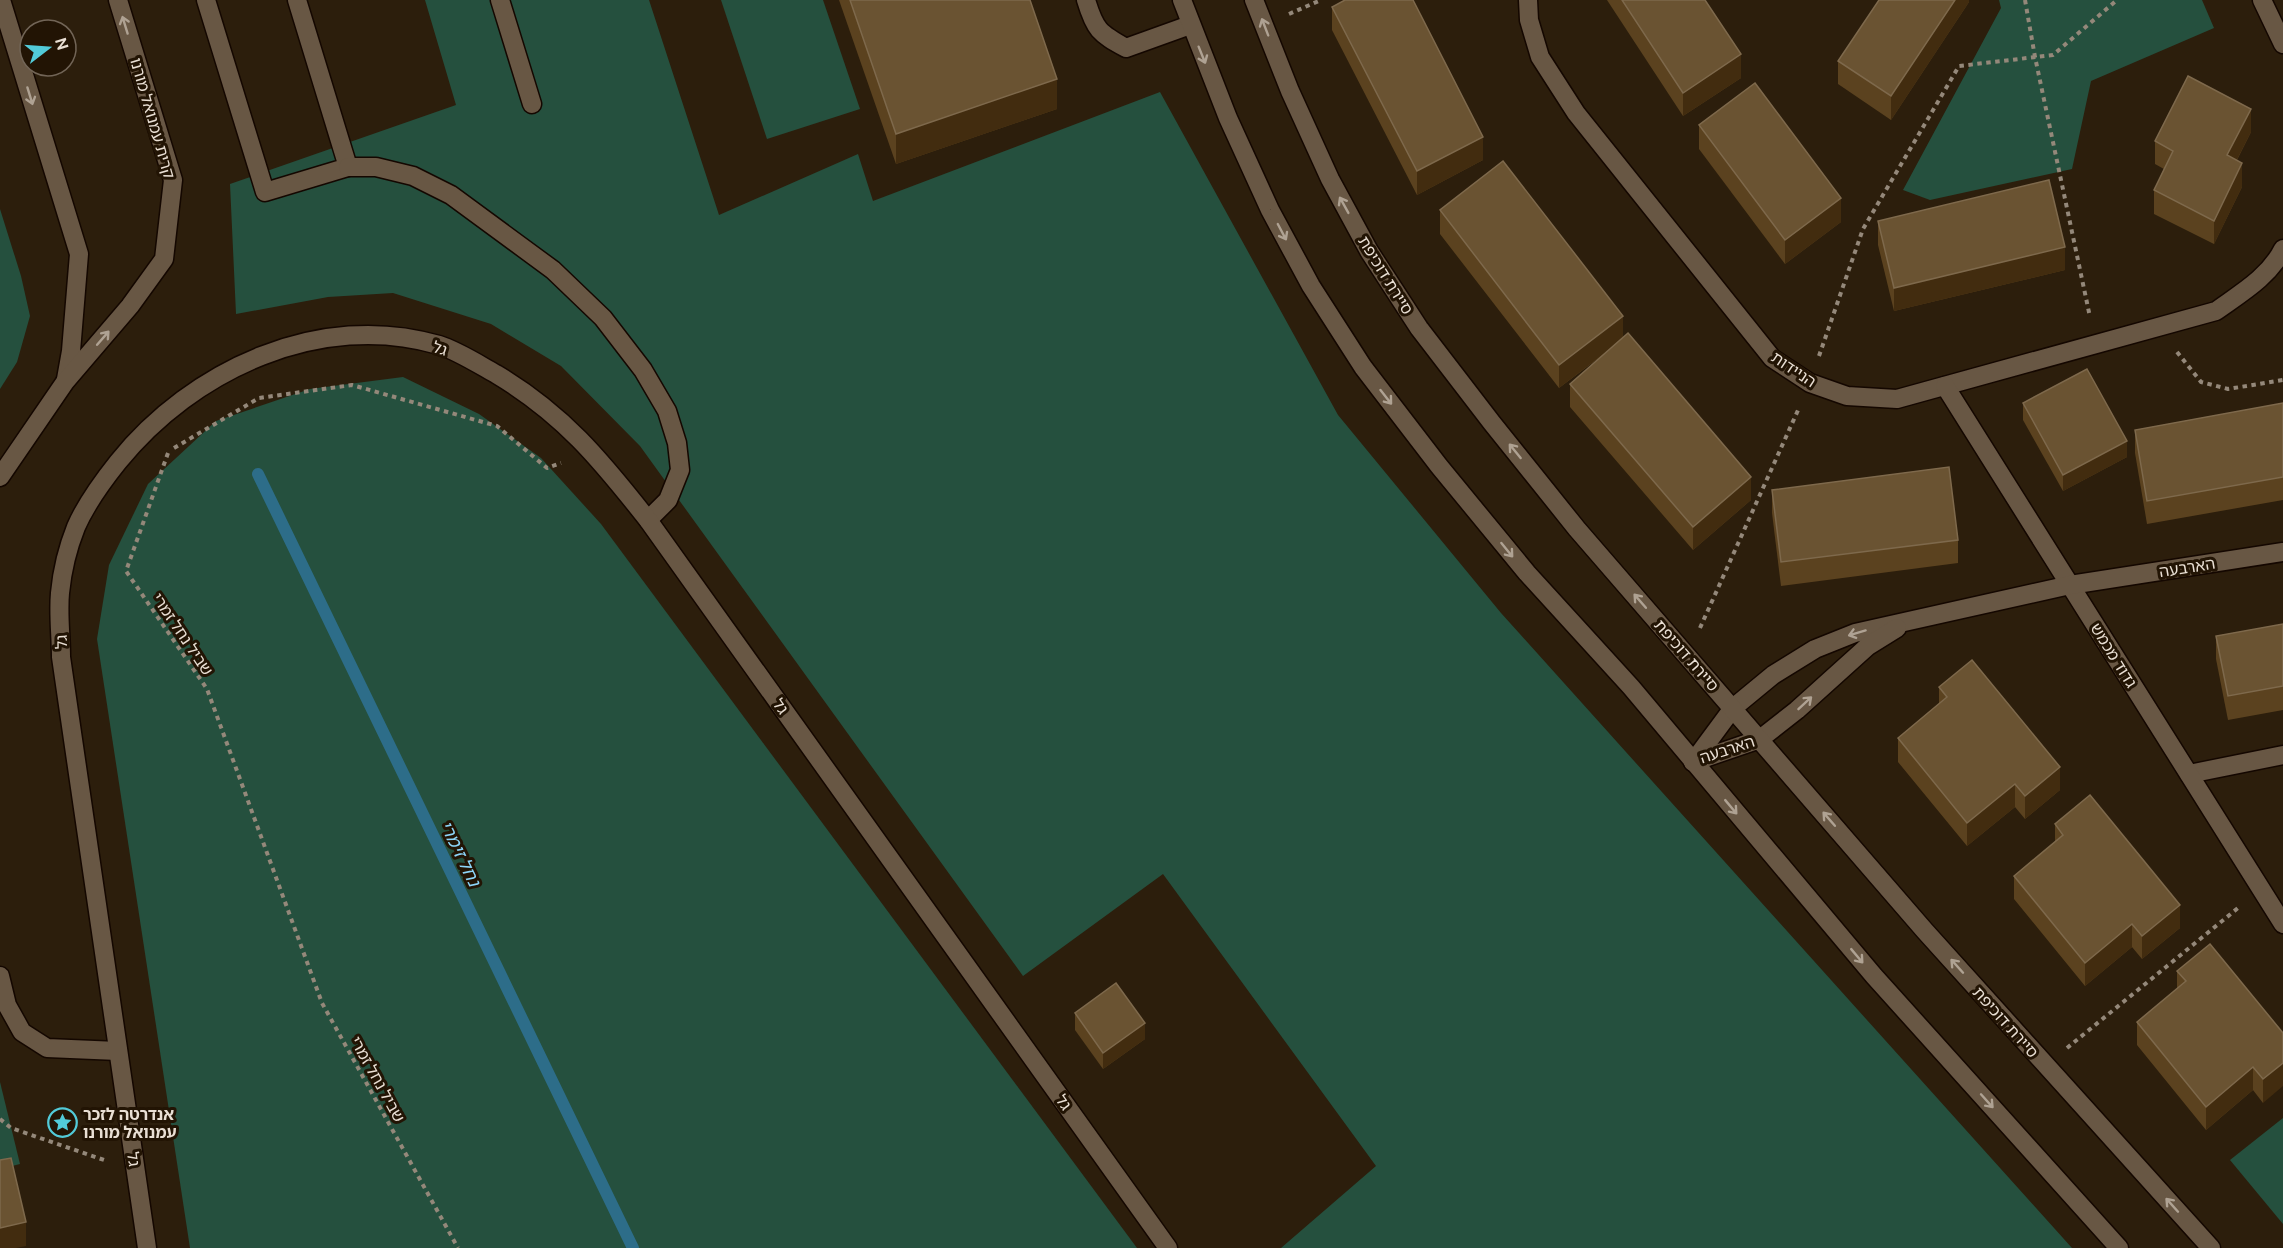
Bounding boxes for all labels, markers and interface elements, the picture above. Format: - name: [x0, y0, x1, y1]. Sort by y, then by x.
- one-way arrow: [119, 16, 130, 35]
- north arrow: [18, 18, 78, 78]
- one-way arrow: [1258, 18, 1269, 37]
- text: N: [52, 35, 73, 52]
- one-way arrow: [1197, 45, 1208, 63]
- street label: קרית עמנואל מורנו: [127, 56, 179, 180]
- one-way arrow: [25, 86, 36, 105]
- one-way arrow: [1338, 197, 1350, 214]
- one-way arrow: [1277, 223, 1288, 241]
- street label: סיירת דוכיפת: [1355, 233, 1417, 317]
- one-way arrow: [96, 331, 110, 346]
- street label: גל: [431, 337, 449, 359]
- street label: הניידות: [1768, 348, 1820, 390]
- one-way arrow: [1380, 389, 1393, 405]
- one-way arrow: [1508, 443, 1521, 459]
- one-way arrow: [1501, 542, 1514, 558]
- street label: הארבעה: [2158, 554, 2216, 580]
- street label: שביל נחל זמרי: [149, 590, 217, 678]
- one-way arrow: [1633, 594, 1647, 609]
- street label: סיירת דוכיפת: [1651, 616, 1723, 694]
- street label: גדוד מכמש: [2087, 620, 2141, 690]
- one-way arrow: [1848, 628, 1867, 639]
- street label: גל: [52, 635, 70, 649]
- street label: גל: [770, 695, 792, 717]
- one-way arrow: [1798, 695, 1813, 710]
- street label: הארבעה: [1697, 732, 1757, 766]
- one-way arrow: [1724, 799, 1738, 814]
- one-way arrow: [1822, 812, 1836, 827]
- water label: נחל זימרי: [437, 817, 486, 890]
- one-way arrow: [1850, 948, 1864, 963]
- one-way arrow: [1950, 959, 1964, 974]
- street label: סיירת דוכיפת: [1970, 983, 2042, 1061]
- street label: שביל נחל זמרי: [347, 1033, 409, 1125]
- street label: גל: [1053, 1091, 1075, 1113]
- one-way arrow: [1980, 1093, 1994, 1108]
- place label: אנדרטה לזכר עמנואל מורנו: [83, 1105, 176, 1141]
- place icon: אנדרטה לזכר עמנואל מורנו: [46, 1107, 78, 1139]
- street label: גל: [124, 1151, 144, 1167]
- one-way arrow: [2165, 1197, 2179, 1212]

